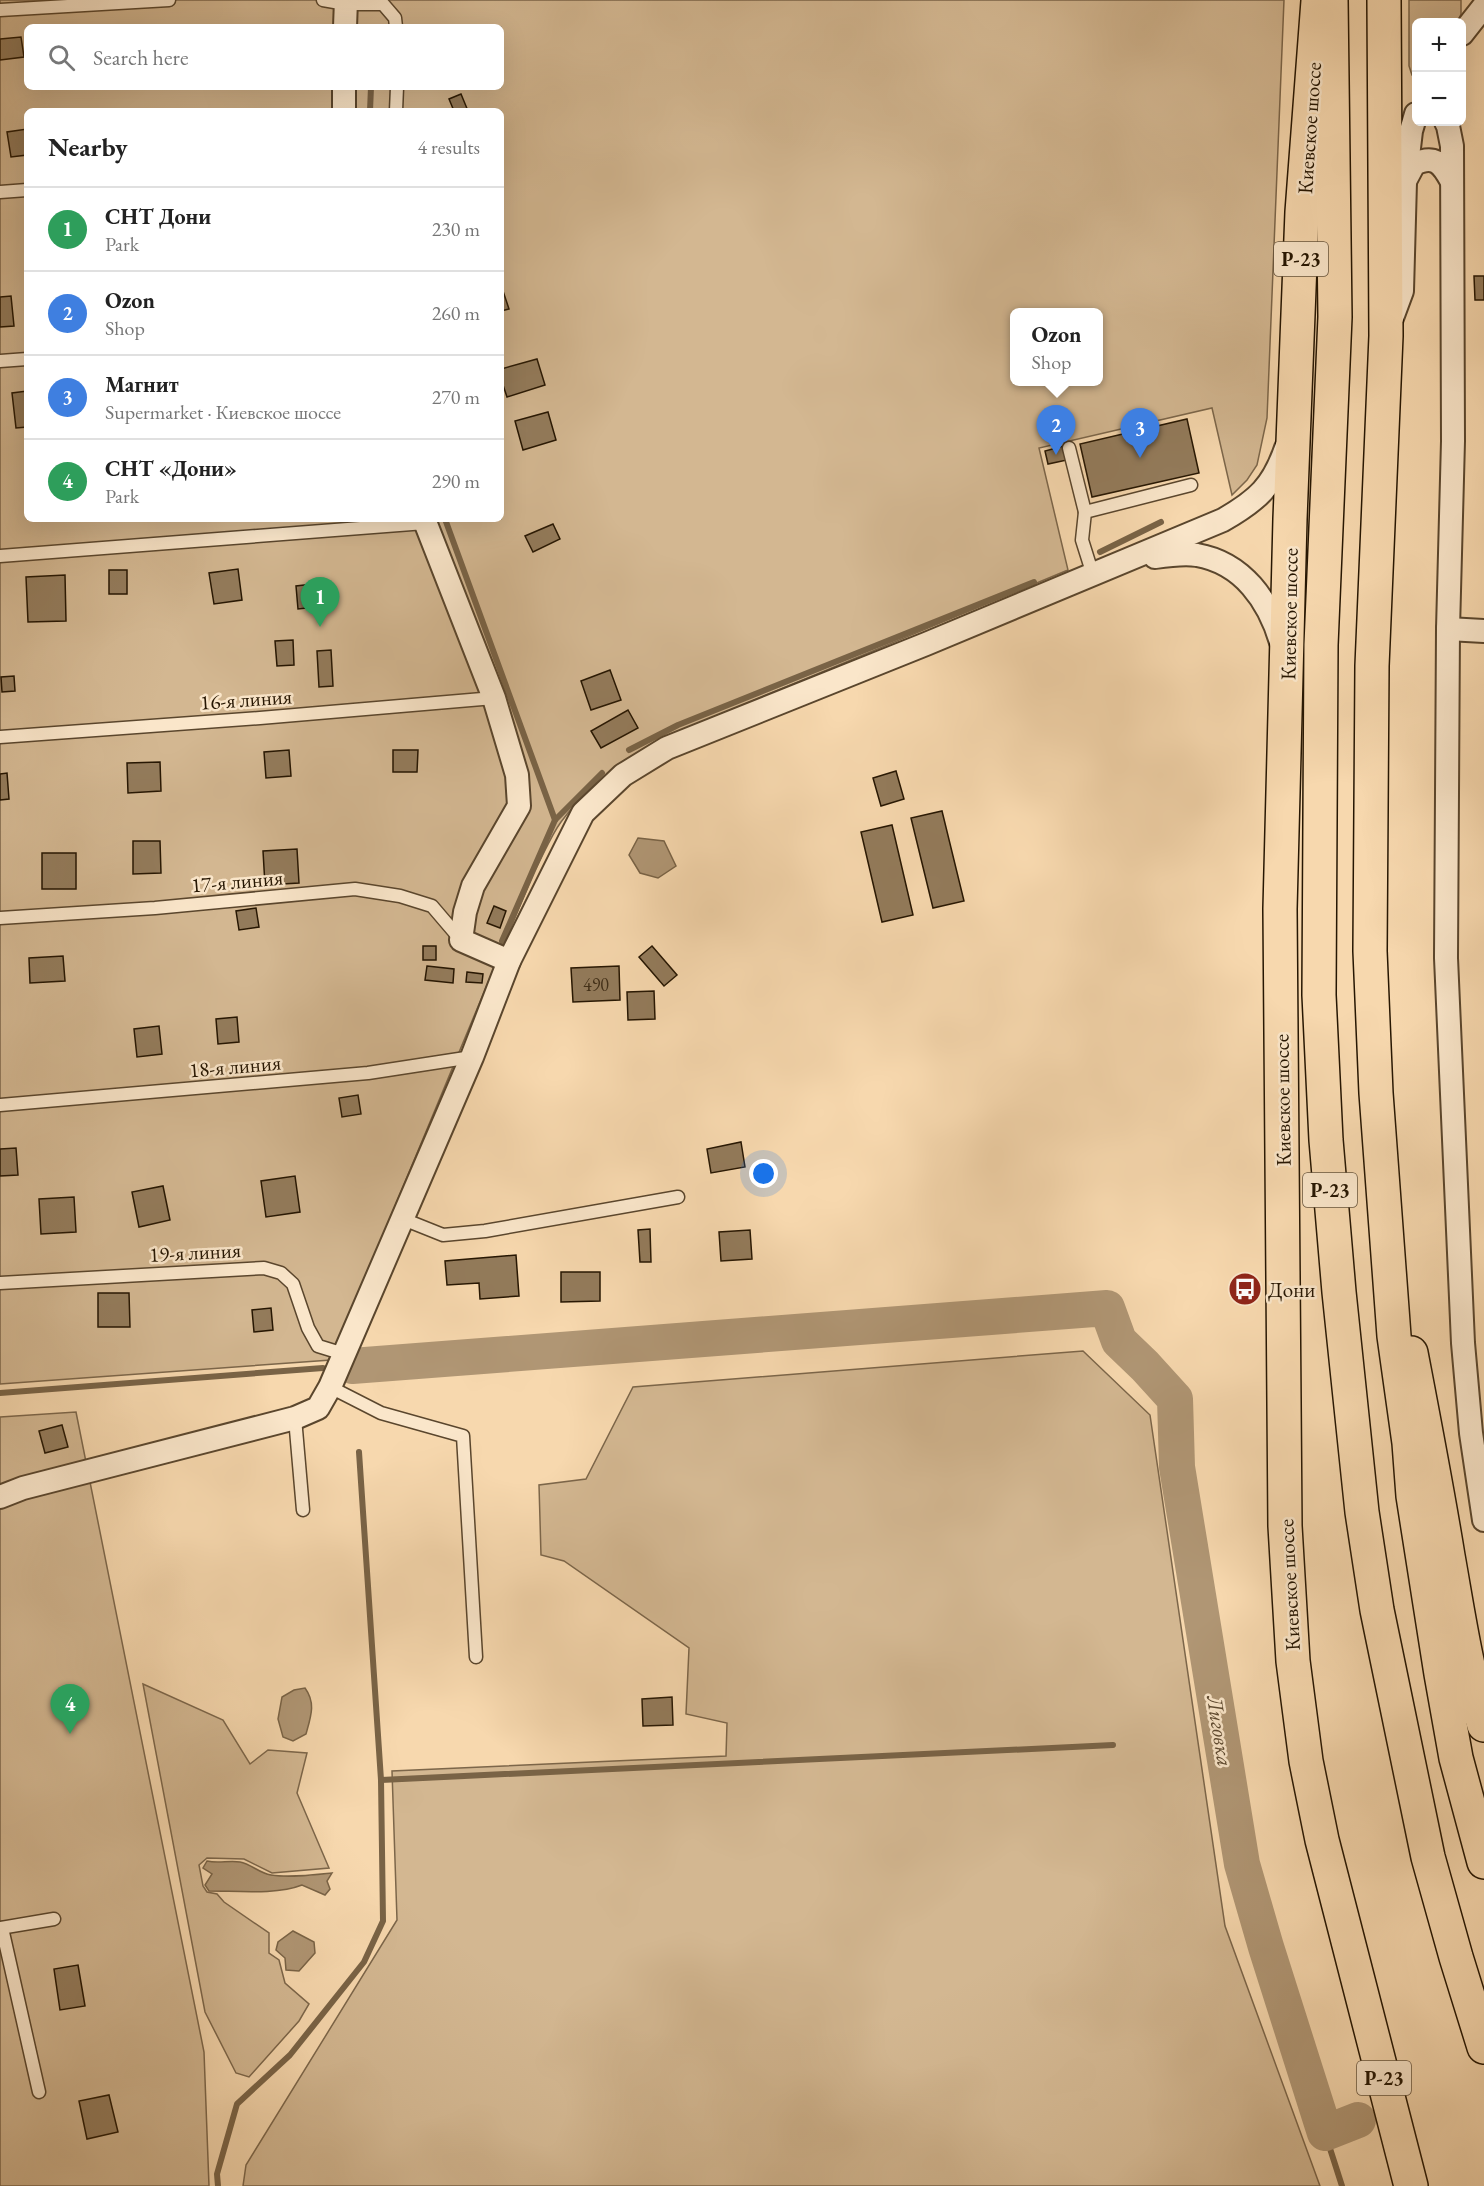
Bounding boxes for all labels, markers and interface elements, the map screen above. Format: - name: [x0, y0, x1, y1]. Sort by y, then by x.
- map controls: [1412, 18, 1466, 126]
- button: +: [1412, 18, 1466, 72]
- search box: [24, 24, 504, 90]
- icon: search: [45, 41, 78, 74]
- text: Search here: [93, 43, 188, 72]
- street label: Киевское шоссе: [1291, 61, 1327, 195]
- button: −: [1412, 72, 1466, 126]
- text: Nearby: [48, 130, 128, 164]
- text: 4 results: [417, 134, 480, 160]
- text: СНТ Дони: [105, 202, 211, 231]
- text: 1: [62, 216, 73, 242]
- text: 230 m: [432, 216, 480, 242]
- text: Park: [105, 231, 139, 257]
- road number: Р-23: [1274, 242, 1328, 276]
- text: Ozon: [105, 286, 155, 315]
- text: 2: [62, 300, 73, 326]
- text: 260 m: [432, 300, 480, 326]
- popup: [1010, 308, 1103, 386]
- text: Shop: [105, 315, 145, 341]
- text: Ozon: [1032, 320, 1081, 349]
- text: Shop: [1032, 349, 1071, 375]
- text: Магнит: [105, 370, 179, 399]
- text: 3: [62, 384, 73, 410]
- text: 270 m: [432, 384, 480, 410]
- text: Supermarket · Киевское шоссе: [105, 399, 341, 425]
- pin: 2: [1036, 406, 1076, 455]
- pin: 3: [1120, 408, 1160, 458]
- text: СНТ «Дони»: [105, 454, 237, 483]
- text: 4: [62, 468, 73, 494]
- text: 290 m: [432, 468, 480, 494]
- text: Park: [105, 483, 139, 509]
- street label: Киевское шоссе: [1274, 548, 1304, 680]
- pin: 1: [300, 578, 340, 627]
- street label: 16-я линия: [199, 682, 293, 716]
- street label: 17-я линия: [190, 864, 284, 898]
- house number: 490: [583, 973, 609, 996]
- street label: Киевское шоссе: [1267, 1034, 1297, 1166]
- street label: 18-я линия: [188, 1049, 282, 1083]
- your location: [749, 1159, 778, 1188]
- road number: Р-23: [1303, 1173, 1357, 1207]
- street label: 19-я линия: [148, 1236, 242, 1268]
- bus stop icon: Дони: [1227, 1271, 1263, 1307]
- place label: Дони: [1268, 1276, 1315, 1303]
- street label: Киевское шоссе: [1272, 1518, 1306, 1652]
- pin: 4: [50, 1684, 90, 1734]
- water label: Лиговка: [1200, 1693, 1240, 1768]
- road number: Р-23: [1357, 2061, 1411, 2095]

